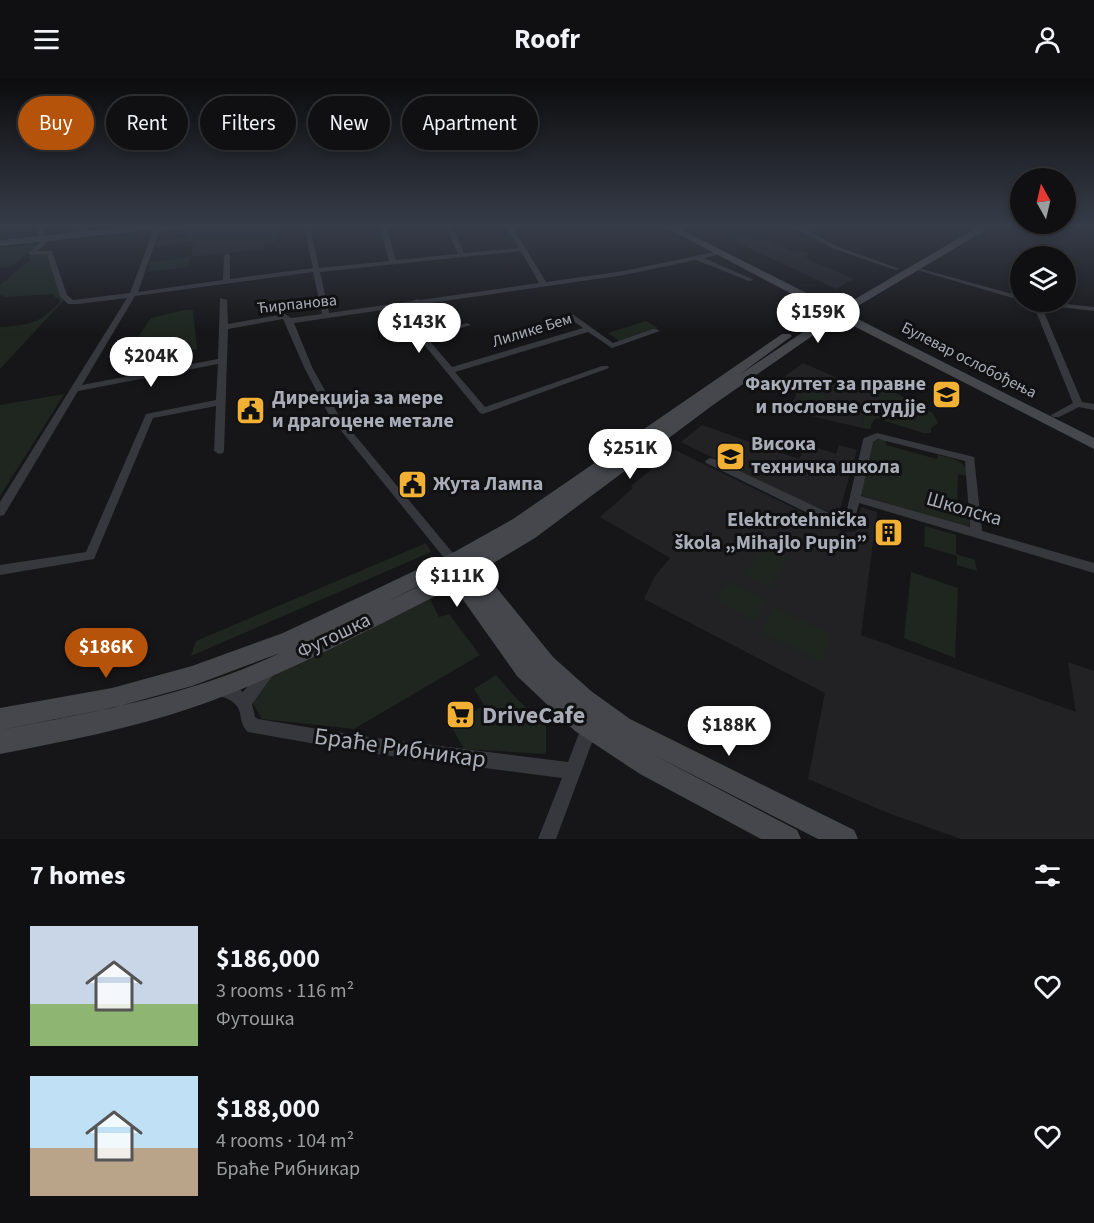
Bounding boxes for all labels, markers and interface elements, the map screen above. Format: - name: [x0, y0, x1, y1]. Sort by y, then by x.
- text: Roofr: [514, 20, 580, 59]
- icon: menu: [30, 23, 63, 56]
- icon: person: [1031, 23, 1064, 56]
- chip: Buy: [18, 96, 94, 150]
- chip: Rent: [106, 96, 188, 150]
- chip: Filters: [200, 96, 296, 150]
- chip: New: [308, 96, 390, 150]
- chip: Apartment: [402, 96, 538, 150]
- north arrow: [1010, 168, 1076, 234]
- map controls: [1010, 168, 1076, 312]
- button: layers: [1010, 246, 1076, 312]
- street label: Ћирпанова: [256, 289, 338, 319]
- pin: $159K: [776, 293, 860, 344]
- text: $159K: [791, 298, 845, 326]
- pin: $143K: [377, 303, 461, 354]
- street label: Лилике Бем: [489, 307, 575, 353]
- text: $143K: [392, 308, 446, 336]
- street label: Булевар ослобођења: [898, 316, 1040, 404]
- pin: $204K: [109, 337, 193, 388]
- text: $204K: [124, 342, 178, 370]
- place label: Факултет за правне и пословне студјје: [745, 370, 926, 421]
- school or university icon: Факултет за правне и пословне студјје: [931, 379, 963, 411]
- place label: Дирекција за мере и драгоцене метале: [272, 384, 454, 435]
- public building icon: Дирекција за мере и драгоцене метале: [235, 394, 267, 426]
- pin: $251K: [588, 429, 672, 480]
- place label: Висока техничка школа: [751, 430, 900, 481]
- text: $251K: [603, 434, 657, 462]
- school or university icon: Висока техничка школа: [714, 440, 746, 472]
- public building icon: Жута Лампа: [396, 468, 428, 500]
- place label: Жута Лампа: [433, 470, 543, 498]
- street label: Школска: [923, 485, 1005, 533]
- place label: Elektrotehnička škola „Mihajlo Pupin”: [675, 506, 867, 557]
- building icon: Elektrotehnička škola „Mihajlo Pupin”: [872, 516, 904, 548]
- pin: $111K: [415, 557, 499, 608]
- text: $111K: [430, 562, 484, 590]
- street label: Футошка: [293, 606, 375, 666]
- pin: $186K: [64, 628, 148, 679]
- text: $186K: [79, 633, 133, 661]
- place label: DriveCafe: [482, 698, 585, 733]
- supermarket icon: DriveCafe: [445, 699, 477, 731]
- pin: $188K: [687, 706, 771, 757]
- text: $188K: [702, 711, 756, 739]
- street label: Браће Рибникар: [312, 719, 488, 777]
- text: 7 homes: [30, 857, 125, 894]
- icon: filters: [1031, 859, 1064, 892]
- text: $186,000: [216, 940, 320, 977]
- icon: home: [78, 950, 150, 1022]
- icon: heart: [1031, 970, 1064, 1003]
- text: 3 rooms · 116 m²: [216, 977, 354, 1005]
- text: Футошка: [216, 1005, 295, 1033]
- text: $188,000: [216, 1090, 320, 1127]
- icon: home: [78, 1100, 150, 1172]
- icon: heart: [1031, 1120, 1064, 1153]
- text: 4 rooms · 104 m²: [216, 1127, 354, 1155]
- text: Браће Рибникар: [216, 1155, 360, 1183]

